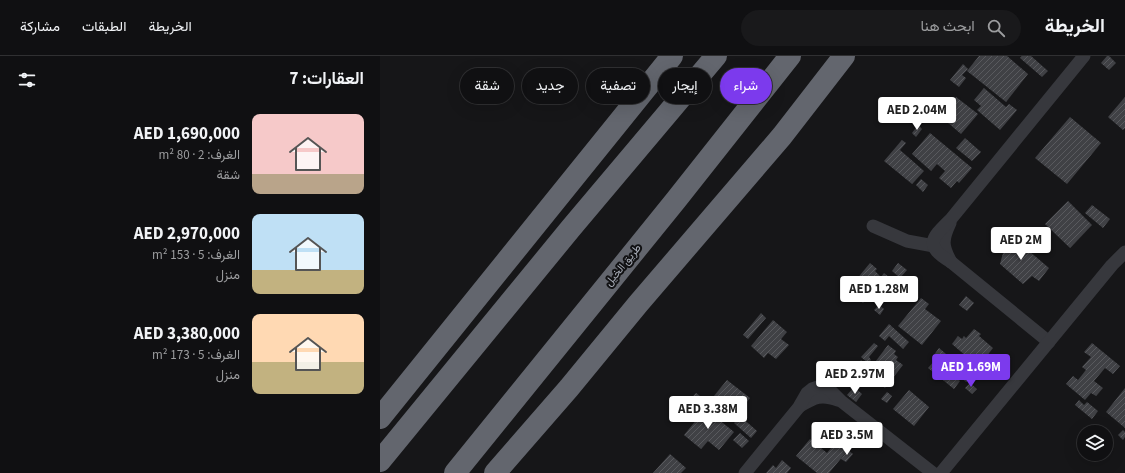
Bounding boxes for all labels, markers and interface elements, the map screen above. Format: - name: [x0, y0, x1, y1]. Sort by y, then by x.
- search box: [741, 10, 1021, 46]
- text: الخريطة: [1045, 13, 1105, 40]
- text: ابحث هنا: [920, 16, 975, 37]
- text: مشاركة: [20, 17, 60, 37]
- text: الطبقات: [82, 17, 126, 37]
- text: الخريطة: [148, 17, 192, 37]
- icon: search: [985, 17, 1007, 39]
- text: العقارات: 7: [290, 67, 364, 91]
- chip: شقة: [460, 68, 514, 104]
- chip: جديد: [522, 68, 578, 104]
- chip: تصفية: [586, 68, 650, 104]
- chip: إيجار: [658, 68, 712, 104]
- chip: شراء: [720, 68, 772, 104]
- icon: filters: [16, 69, 38, 91]
- pin: AED 2.04M: [871, 97, 963, 131]
- text: AED 2.04M: [887, 101, 947, 119]
- text: AED 1,690,000: [134, 122, 240, 146]
- icon: home: [284, 130, 332, 178]
- text: الغرف: 2 · 80 m²: [159, 146, 240, 164]
- text: شقة: [217, 166, 240, 184]
- text: AED 2,970,000: [134, 222, 240, 246]
- pin: AED 2M: [988, 227, 1054, 261]
- icon: home: [284, 230, 332, 278]
- text: AED 2M: [1000, 231, 1042, 249]
- street label: طريق الخيل: [601, 241, 645, 289]
- text: الغرف: 5 · 153 m²: [152, 246, 240, 264]
- text: منزل: [216, 266, 240, 284]
- pin: AED 1.28M: [833, 276, 925, 310]
- text: AED 1.28M: [849, 280, 909, 298]
- text: AED 3,380,000: [134, 322, 240, 346]
- icon: home: [284, 330, 332, 378]
- text: الغرف: 5 · 173 m²: [152, 346, 240, 364]
- pin: AED 1.69M: [925, 354, 1017, 388]
- text: AED 1.69M: [941, 358, 1001, 376]
- pin: AED 2.97M: [809, 361, 901, 395]
- text: AED 2.97M: [825, 365, 885, 383]
- text: منزل: [216, 366, 240, 384]
- pin: AED 3.38M: [662, 396, 754, 430]
- text: AED 3.38M: [678, 400, 738, 418]
- pin: AED 3.5M: [806, 422, 888, 456]
- map controls: [1077, 425, 1113, 461]
- button: layers: [1077, 425, 1113, 461]
- text: AED 3.5M: [821, 426, 873, 444]

